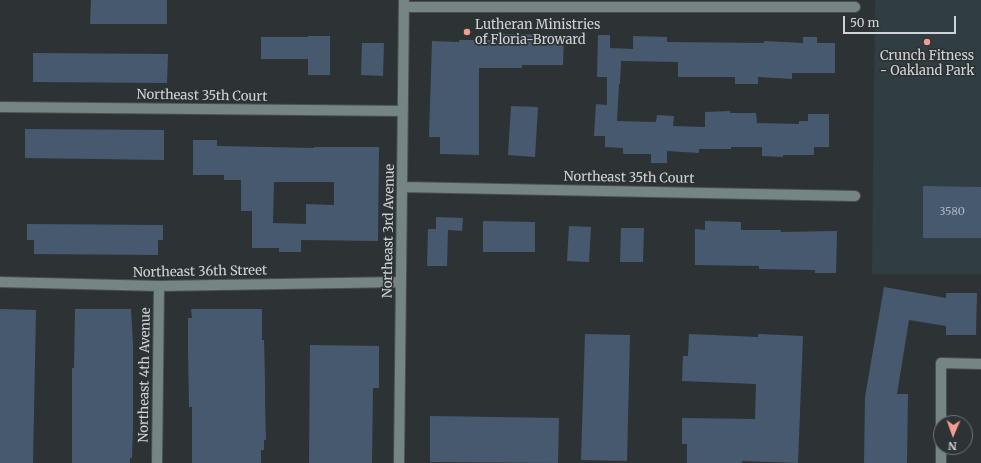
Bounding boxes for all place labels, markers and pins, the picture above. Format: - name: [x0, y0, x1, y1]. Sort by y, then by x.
- place label: Lutheran Ministries of Floria-Broward: [475, 17, 600, 48]
- marker: Lutheran Ministries of Floria-Broward: [462, 27, 472, 37]
- marker: Crunch Fitness - Oakland Park: [922, 37, 932, 47]
- place label: Crunch Fitness - Oakland Park: [880, 48, 974, 79]

